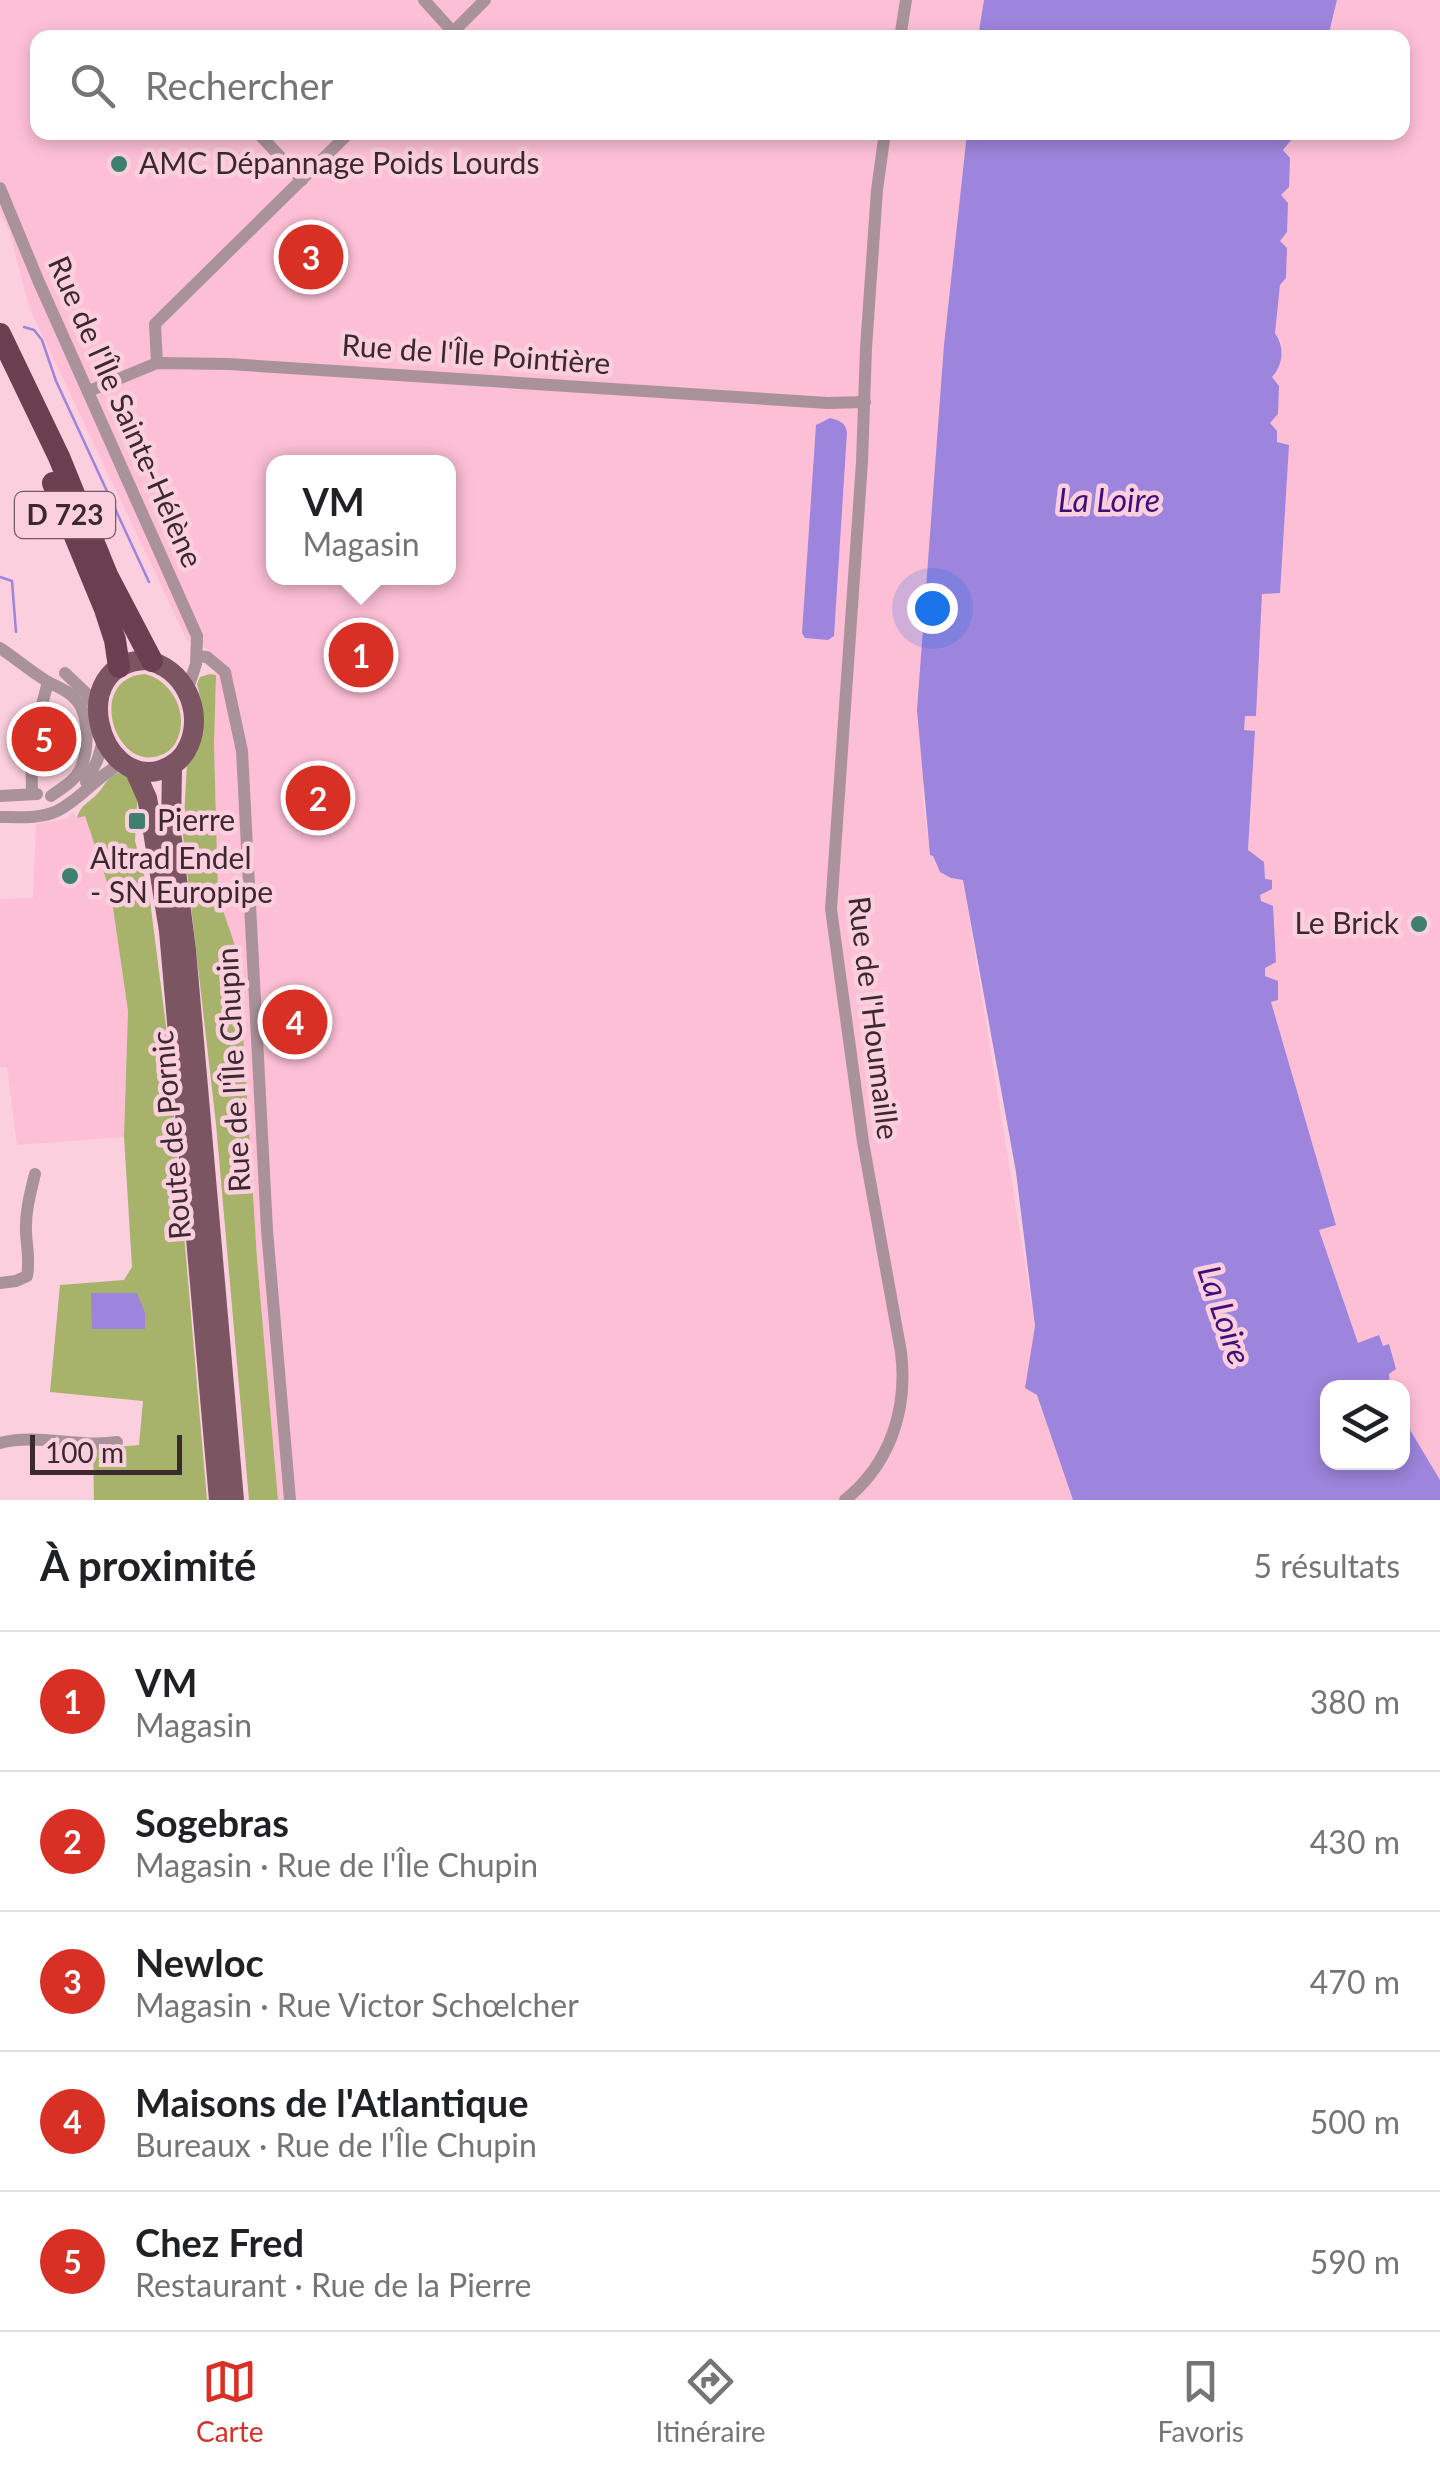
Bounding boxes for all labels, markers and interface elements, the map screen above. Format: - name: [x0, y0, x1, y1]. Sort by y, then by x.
- search box: [30, 30, 1410, 140]
- icon: search: [65, 58, 120, 113]
- text: Rechercher: [145, 62, 333, 108]
- place label: AMC Dépannage Poids Lourds: [139, 144, 539, 180]
- marker: AMC Dépannage Poids Lourds: [108, 153, 130, 175]
- pin: 3: [278, 220, 344, 294]
- street label: Rue de l'Île Sainte-Hélène: [42, 250, 212, 572]
- street label: Rue de l'Île Pointière: [341, 326, 612, 380]
- popup: [266, 455, 456, 585]
- text: VM: [302, 478, 365, 524]
- water label: La Loire: [1058, 480, 1160, 519]
- road number: D 723: [15, 492, 115, 538]
- text: Magasin: [302, 524, 420, 563]
- your location: [907, 583, 958, 634]
- pin: 1: [328, 618, 394, 692]
- pin: 5: [12, 702, 76, 776]
- pin: 2: [286, 760, 350, 836]
- place label: Pierre: [157, 801, 235, 837]
- marker: Pierre: [126, 810, 148, 832]
- place label: Altrad Endel - SN Europipe: [90, 839, 273, 909]
- marker: Altrad Endel - SN Europipe: [59, 865, 81, 887]
- street label: Rue de l'Houmaille: [842, 894, 908, 1141]
- place label: Le Brick: [1294, 904, 1400, 940]
- marker: Le Brick: [1408, 913, 1430, 935]
- street label: Rue de l'Île Chupin: [208, 947, 256, 1193]
- pin: 4: [262, 984, 328, 1060]
- street label: Route de Pornic: [143, 1029, 197, 1241]
- water label: La Loire: [1190, 1260, 1260, 1369]
- map controls: [1320, 1380, 1410, 1470]
- button: layers: [1320, 1380, 1410, 1470]
- scale bar: [30, 1430, 182, 1474]
- text: 100 m: [45, 1435, 124, 1469]
- text: À proximité: [40, 1540, 256, 1590]
- text: 5 résultats: [1254, 1546, 1400, 1585]
- text: VM: [135, 1659, 197, 1705]
- text: 1: [63, 1682, 82, 1721]
- text: 380 m: [1310, 1682, 1400, 1721]
- text: Magasin: [135, 1705, 252, 1744]
- text: Sogebras: [135, 1799, 289, 1845]
- text: 2: [63, 1822, 82, 1861]
- text: 430 m: [1310, 1822, 1400, 1861]
- text: Magasin · Rue de l'Île Chupin: [135, 1845, 538, 1884]
- text: Newloc: [135, 1939, 264, 1985]
- text: 3: [63, 1962, 82, 2001]
- text: 470 m: [1310, 1962, 1400, 2001]
- text: Magasin · Rue Victor Schœlcher: [135, 1985, 579, 2024]
- text: Maisons de l'Atlantique: [135, 2079, 529, 2125]
- text: 4: [63, 2102, 82, 2141]
- text: 500 m: [1310, 2102, 1400, 2141]
- text: Bureaux · Rue de l'Île Chupin: [135, 2125, 537, 2164]
- text: Chez Fred: [135, 2219, 304, 2265]
- text: 5: [63, 2242, 82, 2281]
- text: 590 m: [1310, 2242, 1400, 2281]
- text: Restaurant · Rue de la Pierre: [135, 2265, 531, 2304]
- tab: Carte: [196, 2354, 264, 2448]
- tab: Itinéraire: [656, 2354, 766, 2448]
- tab: Favoris: [1158, 2354, 1244, 2448]

